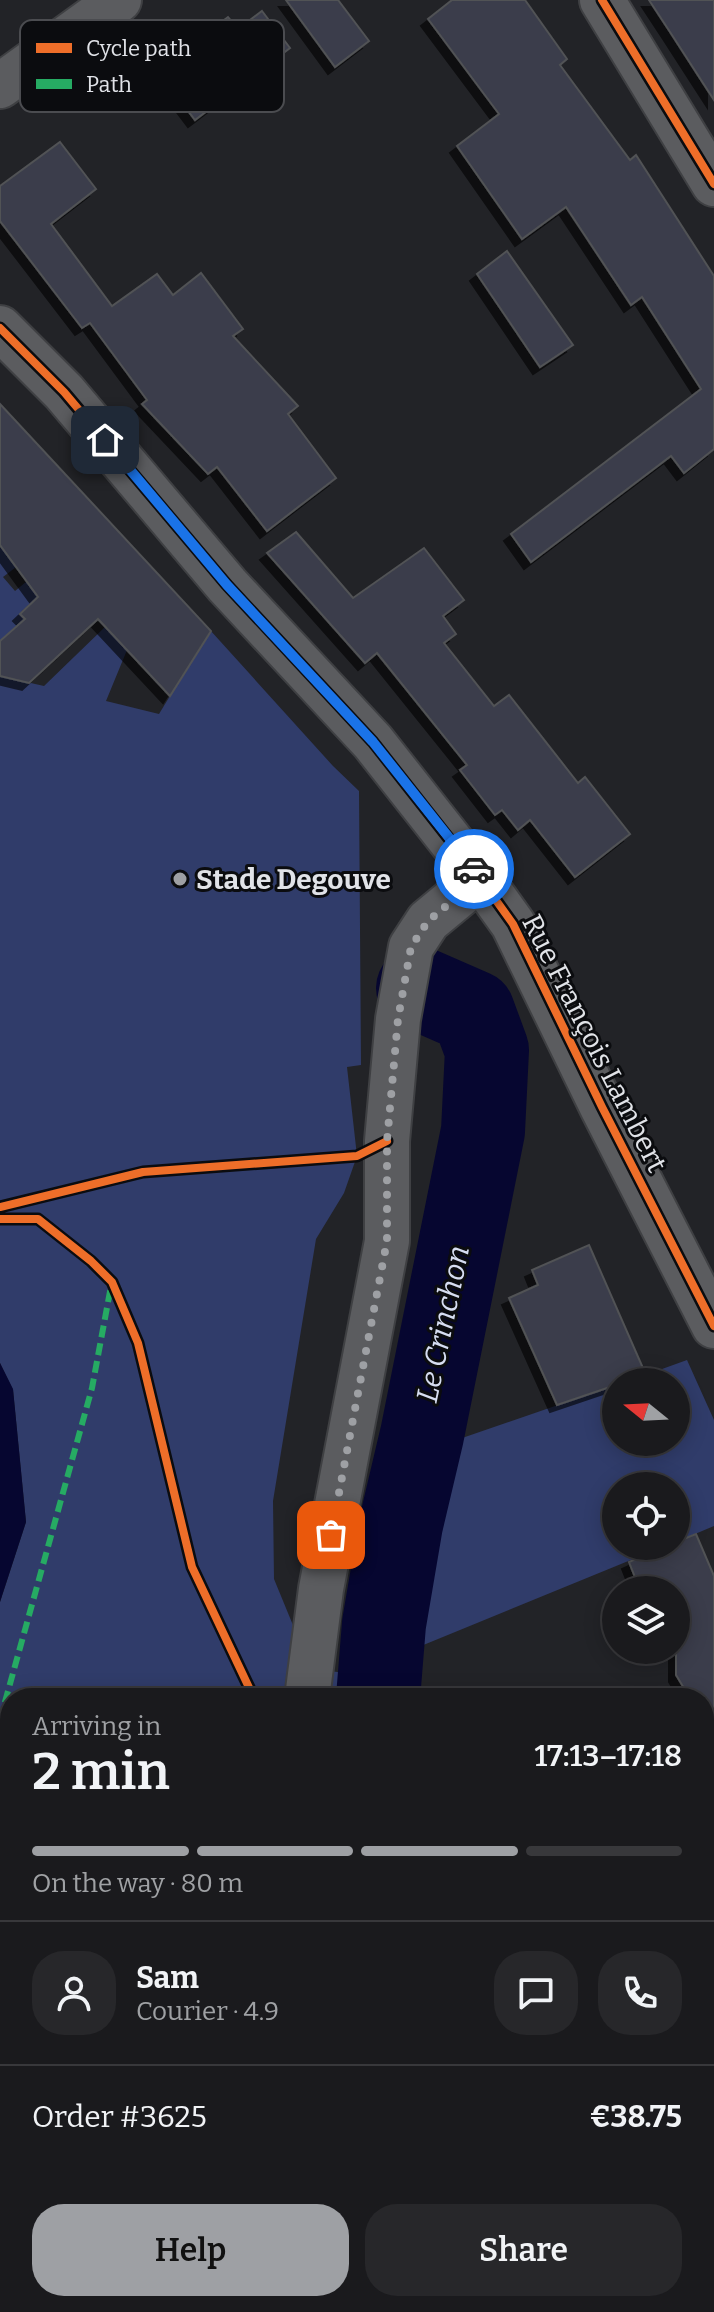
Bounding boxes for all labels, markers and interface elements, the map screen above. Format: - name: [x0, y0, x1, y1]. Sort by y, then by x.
- legend: [20, 20, 284, 112]
- text: Cycle path: [86, 35, 191, 62]
- text: Path: [86, 71, 132, 98]
- pin: [71, 406, 139, 474]
- icon: home: [83, 418, 127, 462]
- courier: [434, 829, 514, 909]
- icon: car: [452, 847, 496, 891]
- place label: Stade Degouve: [196, 863, 391, 896]
- marker: Stade Degouve: [171, 870, 189, 888]
- street label: Rue François Lambert: [515, 909, 674, 1177]
- water label: Le Crinchon: [409, 1242, 477, 1406]
- north arrow: [602, 1368, 690, 1456]
- map controls: [602, 1368, 690, 1664]
- button: locate: [602, 1472, 690, 1560]
- pin: [297, 1501, 365, 1569]
- icon: bag: [309, 1513, 353, 1557]
- button: layers: [602, 1576, 690, 1664]
- text: Arriving in: [32, 1711, 161, 1742]
- text: 17:13–17:18: [535, 1738, 682, 1774]
- text: 2 min: [32, 1740, 170, 1803]
- text: On the way · 80 m: [32, 1868, 243, 1899]
- button: person: [32, 1951, 116, 2035]
- button: chat: [494, 1951, 578, 2035]
- button: phone: [598, 1951, 682, 2035]
- text: Sam: [136, 1960, 199, 1996]
- text: Courier · 4.9: [136, 1996, 279, 2027]
- text: Order #3625: [32, 2099, 207, 2135]
- text: €38.75: [590, 2099, 682, 2135]
- button: Help: [32, 2204, 349, 2296]
- button: Share: [365, 2204, 682, 2296]

